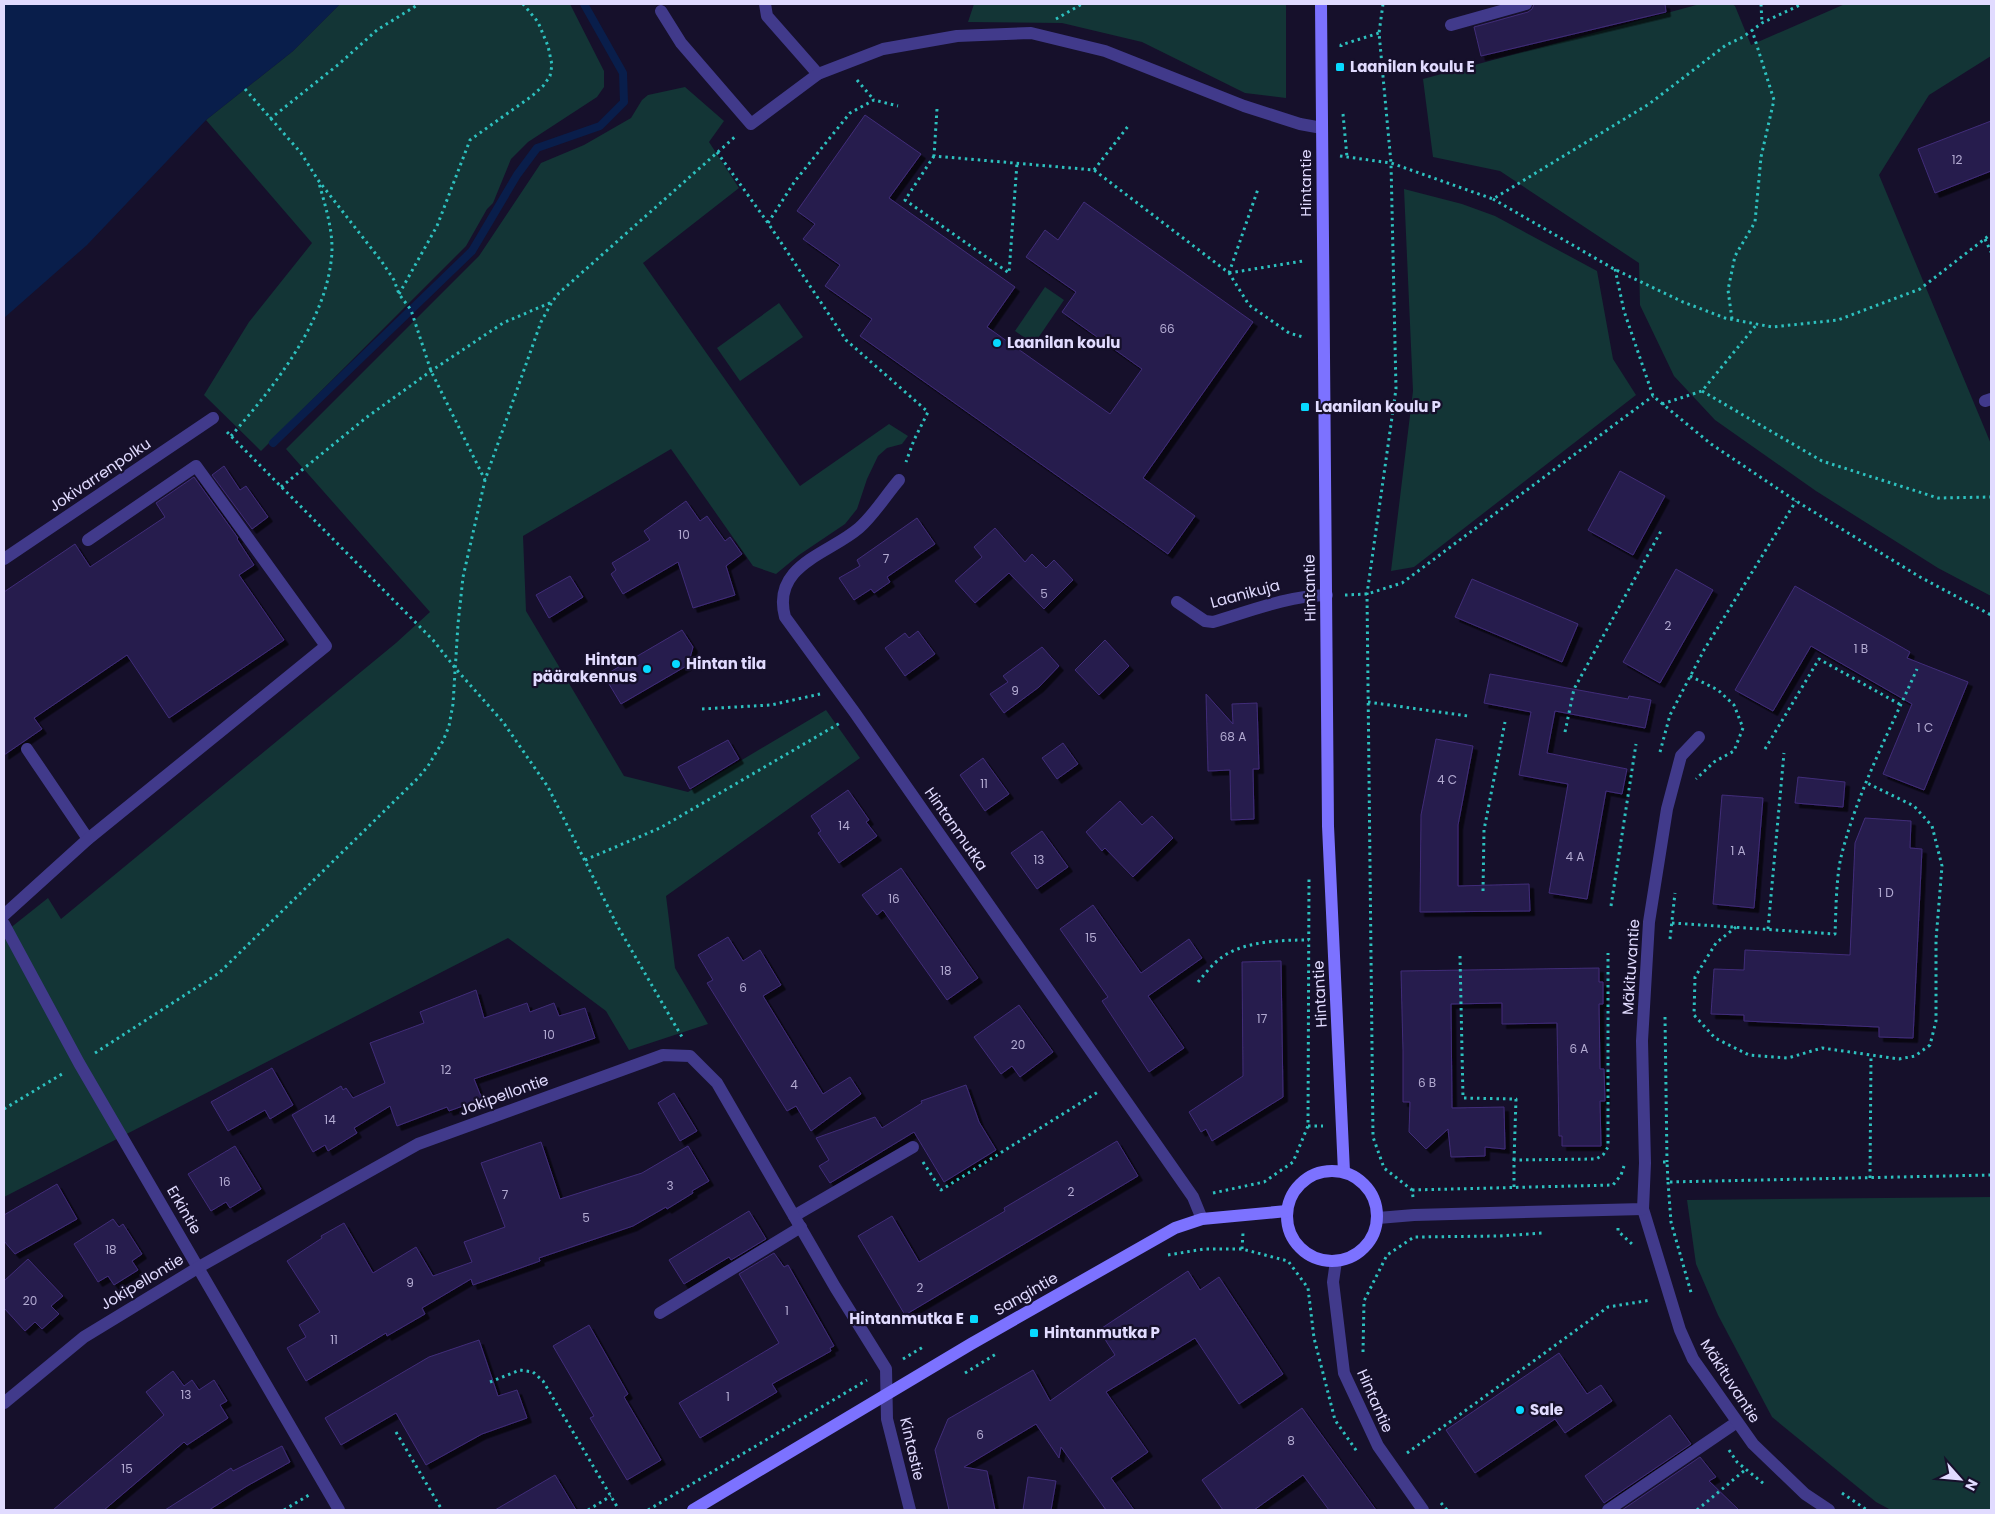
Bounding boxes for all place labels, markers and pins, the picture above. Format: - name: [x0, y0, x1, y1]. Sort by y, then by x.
- place label: Laanilan koulu E: [1350, 56, 1475, 77]
- marker: Laanilan koulu E: [1334, 61, 1346, 73]
- place label: Laanilan koulu: [1007, 332, 1120, 353]
- marker: Laanilan koulu: [991, 337, 1003, 349]
- place label: Laanilan koulu P: [1315, 396, 1441, 417]
- marker: Laanilan koulu P: [1299, 401, 1311, 413]
- place label: Hintan päärakennus: [533, 649, 637, 687]
- place label: Hintan tila: [686, 653, 766, 674]
- marker: Hintan tila: [670, 658, 682, 670]
- marker: Hintan päärakennus: [641, 663, 653, 675]
- place label: Hintanmutka E: [849, 1308, 964, 1329]
- marker: Hintanmutka E: [968, 1313, 980, 1325]
- place label: Hintanmutka P: [1044, 1322, 1160, 1343]
- marker: Hintanmutka P: [1028, 1327, 1040, 1339]
- place label: Sale: [1530, 1399, 1563, 1420]
- marker: Sale: [1514, 1404, 1526, 1416]

